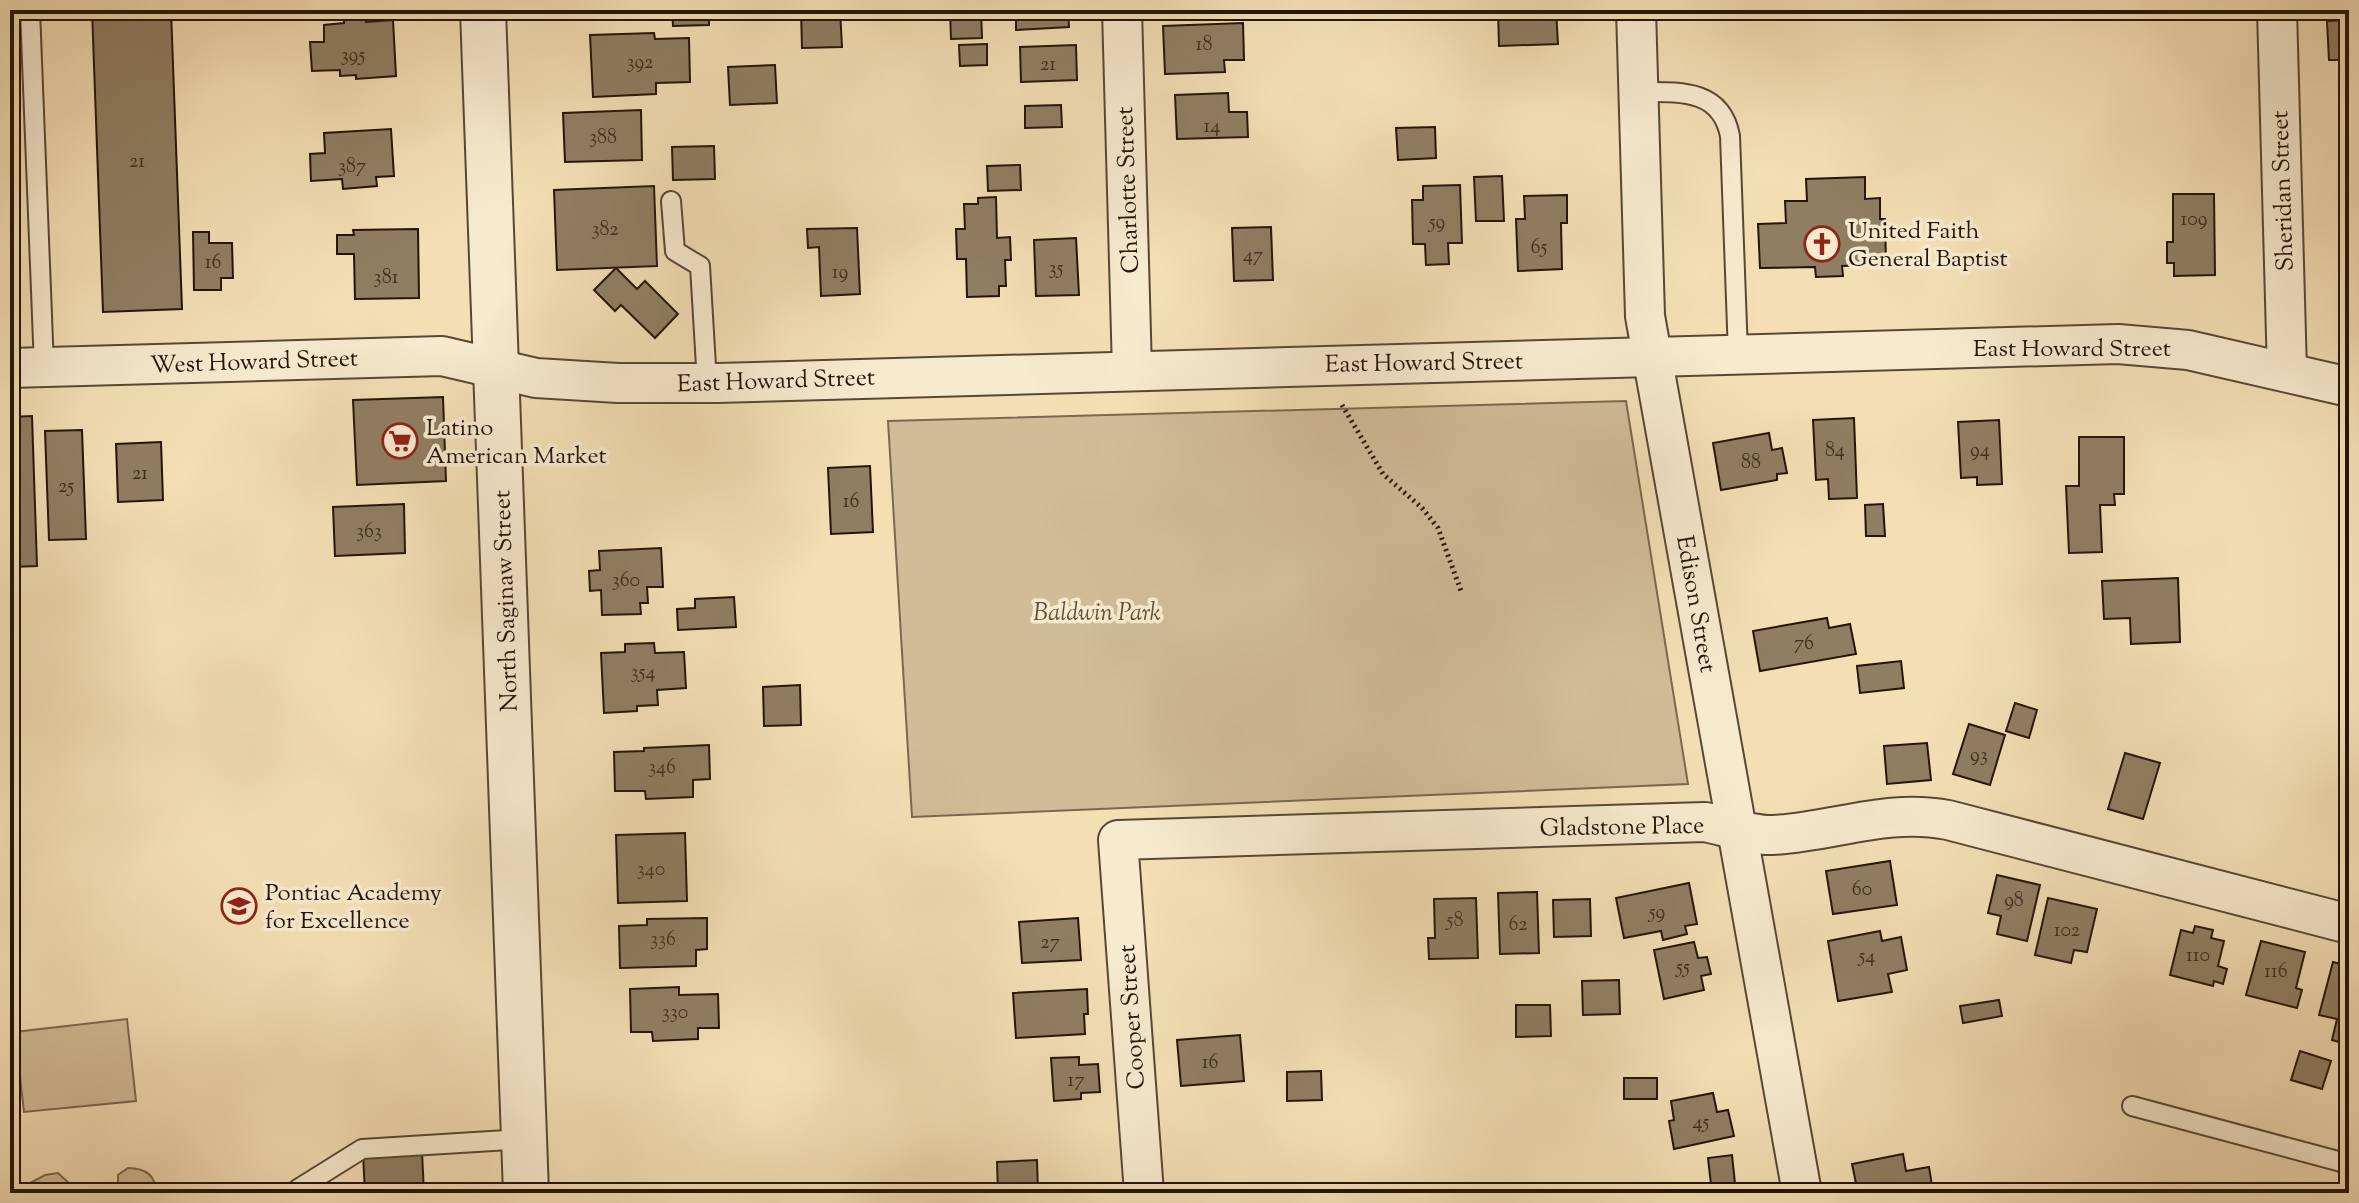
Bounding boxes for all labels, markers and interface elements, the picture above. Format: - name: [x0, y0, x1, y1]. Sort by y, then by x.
- house number: 18: [1196, 31, 1212, 60]
- house number: 395: [341, 42, 365, 71]
- house number: 392: [627, 49, 653, 78]
- house number: 21: [1040, 51, 1056, 80]
- street label: Charlotte Street: [1109, 106, 1149, 274]
- street label: Sheridan Street: [2264, 110, 2304, 272]
- house number: 14: [1204, 113, 1220, 142]
- house number: 388: [589, 124, 617, 153]
- house number: 21: [129, 148, 145, 177]
- house number: 387: [338, 153, 366, 182]
- house number: 109: [2181, 206, 2207, 235]
- house number: 59: [1428, 209, 1445, 238]
- place label: United Faith General Baptist: [1848, 215, 2008, 277]
- house number: 382: [591, 216, 619, 245]
- church icon: United Faith General Baptist: [1803, 225, 1841, 263]
- house number: 65: [1531, 234, 1548, 263]
- house number: 47: [1243, 242, 1263, 271]
- house number: 16: [205, 249, 221, 278]
- house number: 35: [1049, 255, 1064, 284]
- house number: 19: [832, 259, 848, 288]
- house number: 381: [374, 264, 399, 293]
- street label: East Howard Street: [1973, 333, 2171, 367]
- street label: West Howard Street: [150, 342, 359, 384]
- street label: East Howard Street: [1325, 345, 1523, 383]
- street label: East Howard Street: [677, 362, 876, 402]
- place label: Latino American Market: [426, 412, 607, 474]
- supermarket icon: Latino American Market: [381, 422, 419, 460]
- house number: 84: [1825, 437, 1845, 466]
- house number: 94: [1970, 437, 1990, 466]
- house number: 88: [1741, 449, 1761, 478]
- house number: 21: [132, 460, 148, 489]
- house number: 25: [58, 473, 74, 502]
- house number: 16: [843, 488, 859, 517]
- street label: North Saginaw Street: [486, 489, 528, 712]
- house number: 363: [356, 518, 382, 547]
- street label: Edison Street: [1666, 533, 1724, 676]
- house number: 360: [612, 567, 640, 596]
- park label: Baldwin Park: [1033, 597, 1161, 631]
- house number: 76: [1794, 630, 1814, 659]
- house number: 354: [631, 659, 656, 688]
- house number: 93: [1970, 742, 1988, 771]
- house number: 346: [648, 754, 676, 783]
- street label: Gladstone Place: [1539, 810, 1705, 846]
- house number: 340: [637, 856, 665, 885]
- house number: 60: [1852, 876, 1872, 905]
- place label: Pontiac Academy for Excellence: [265, 877, 442, 939]
- school or university icon: Pontiac Academy for Excellence: [220, 887, 258, 925]
- house number: 98: [2004, 887, 2024, 916]
- house number: 59: [1648, 899, 1665, 928]
- house number: 58: [1446, 907, 1463, 936]
- house number: 62: [1508, 911, 1528, 940]
- house number: 102: [2054, 917, 2080, 946]
- house number: 336: [650, 926, 676, 955]
- house number: 27: [1040, 929, 1060, 958]
- house number: 110: [2186, 942, 2210, 971]
- street label: Cooper Street: [1111, 943, 1155, 1091]
- house number: 54: [1858, 943, 1875, 972]
- house number: 55: [1675, 954, 1690, 983]
- house number: 116: [2264, 958, 2288, 987]
- house number: 330: [662, 999, 688, 1028]
- house number: 16: [1202, 1049, 1218, 1078]
- house number: 17: [1068, 1067, 1084, 1096]
- house number: 45: [1693, 1109, 1710, 1138]

